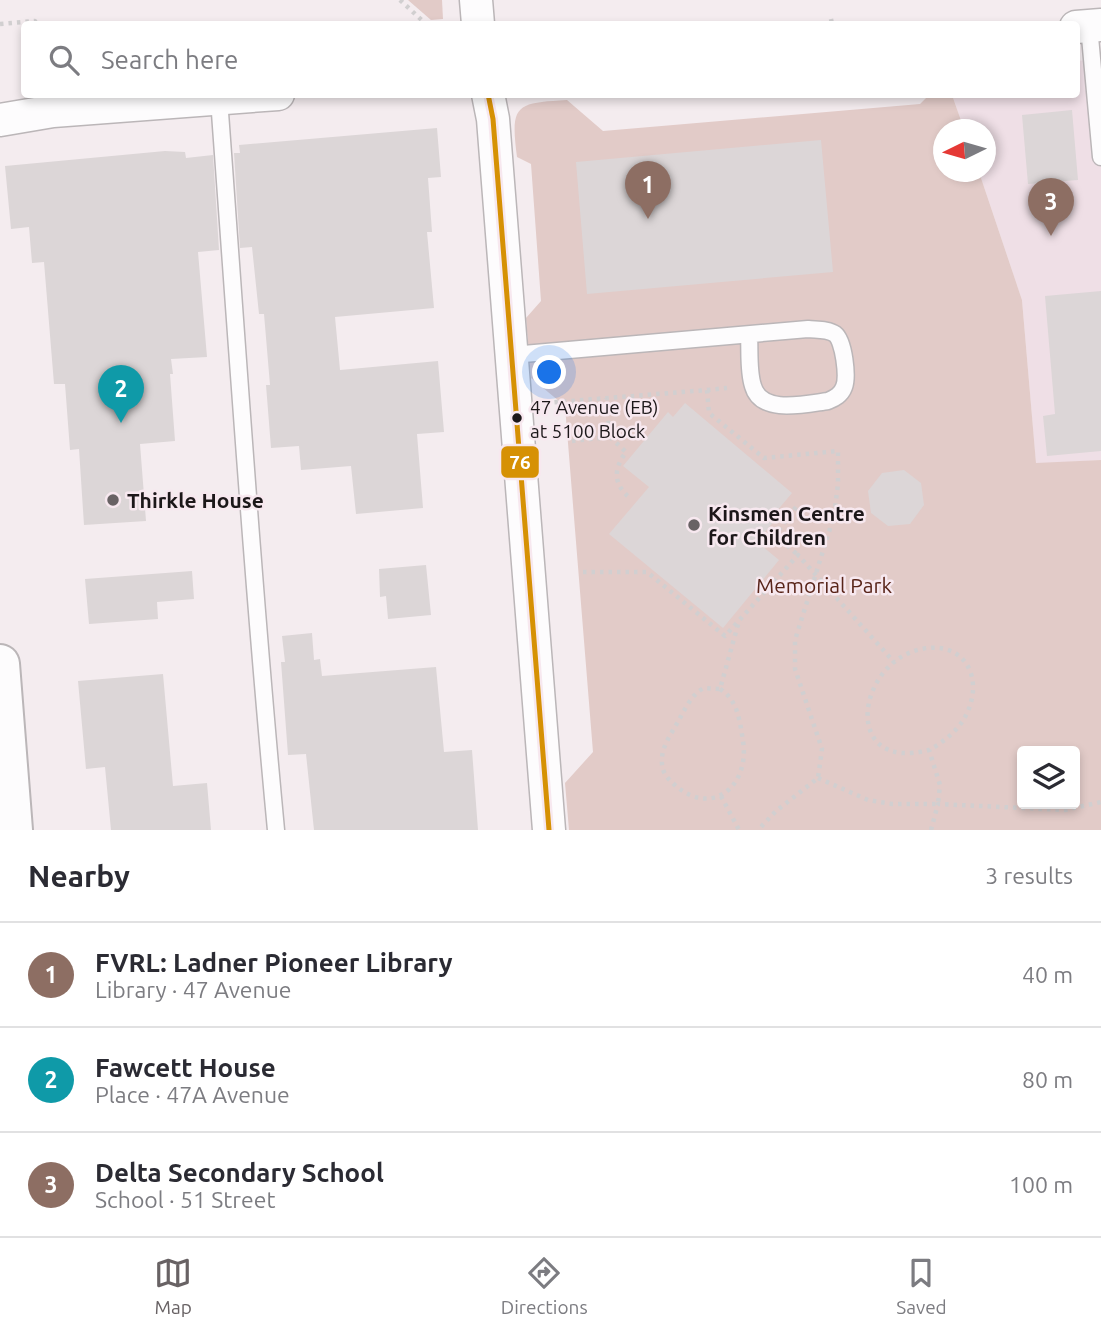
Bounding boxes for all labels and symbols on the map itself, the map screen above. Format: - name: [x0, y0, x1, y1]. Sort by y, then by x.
- north arrow: [933, 119, 996, 182]
- pin: 1: [625, 161, 671, 219]
- pin: 3: [1028, 178, 1074, 236]
- your location: [532, 355, 566, 389]
- pin: 2: [98, 365, 144, 423]
- place label: 47 Avenue (EB) at 5100 Block: [530, 396, 659, 442]
- marker: 47 Avenue (EB) at 5100 Block: [510, 411, 524, 425]
- line badge: 76: [500, 445, 540, 479]
- text: 76: [509, 451, 531, 473]
- place label: Thirkle House: [127, 488, 264, 512]
- marker: Thirkle House: [105, 492, 121, 508]
- place label: Kinsmen Centre for Children: [708, 501, 865, 549]
- marker: Kinsmen Centre for Children: [686, 517, 702, 533]
- park label: Memorial Park: [756, 573, 892, 597]

